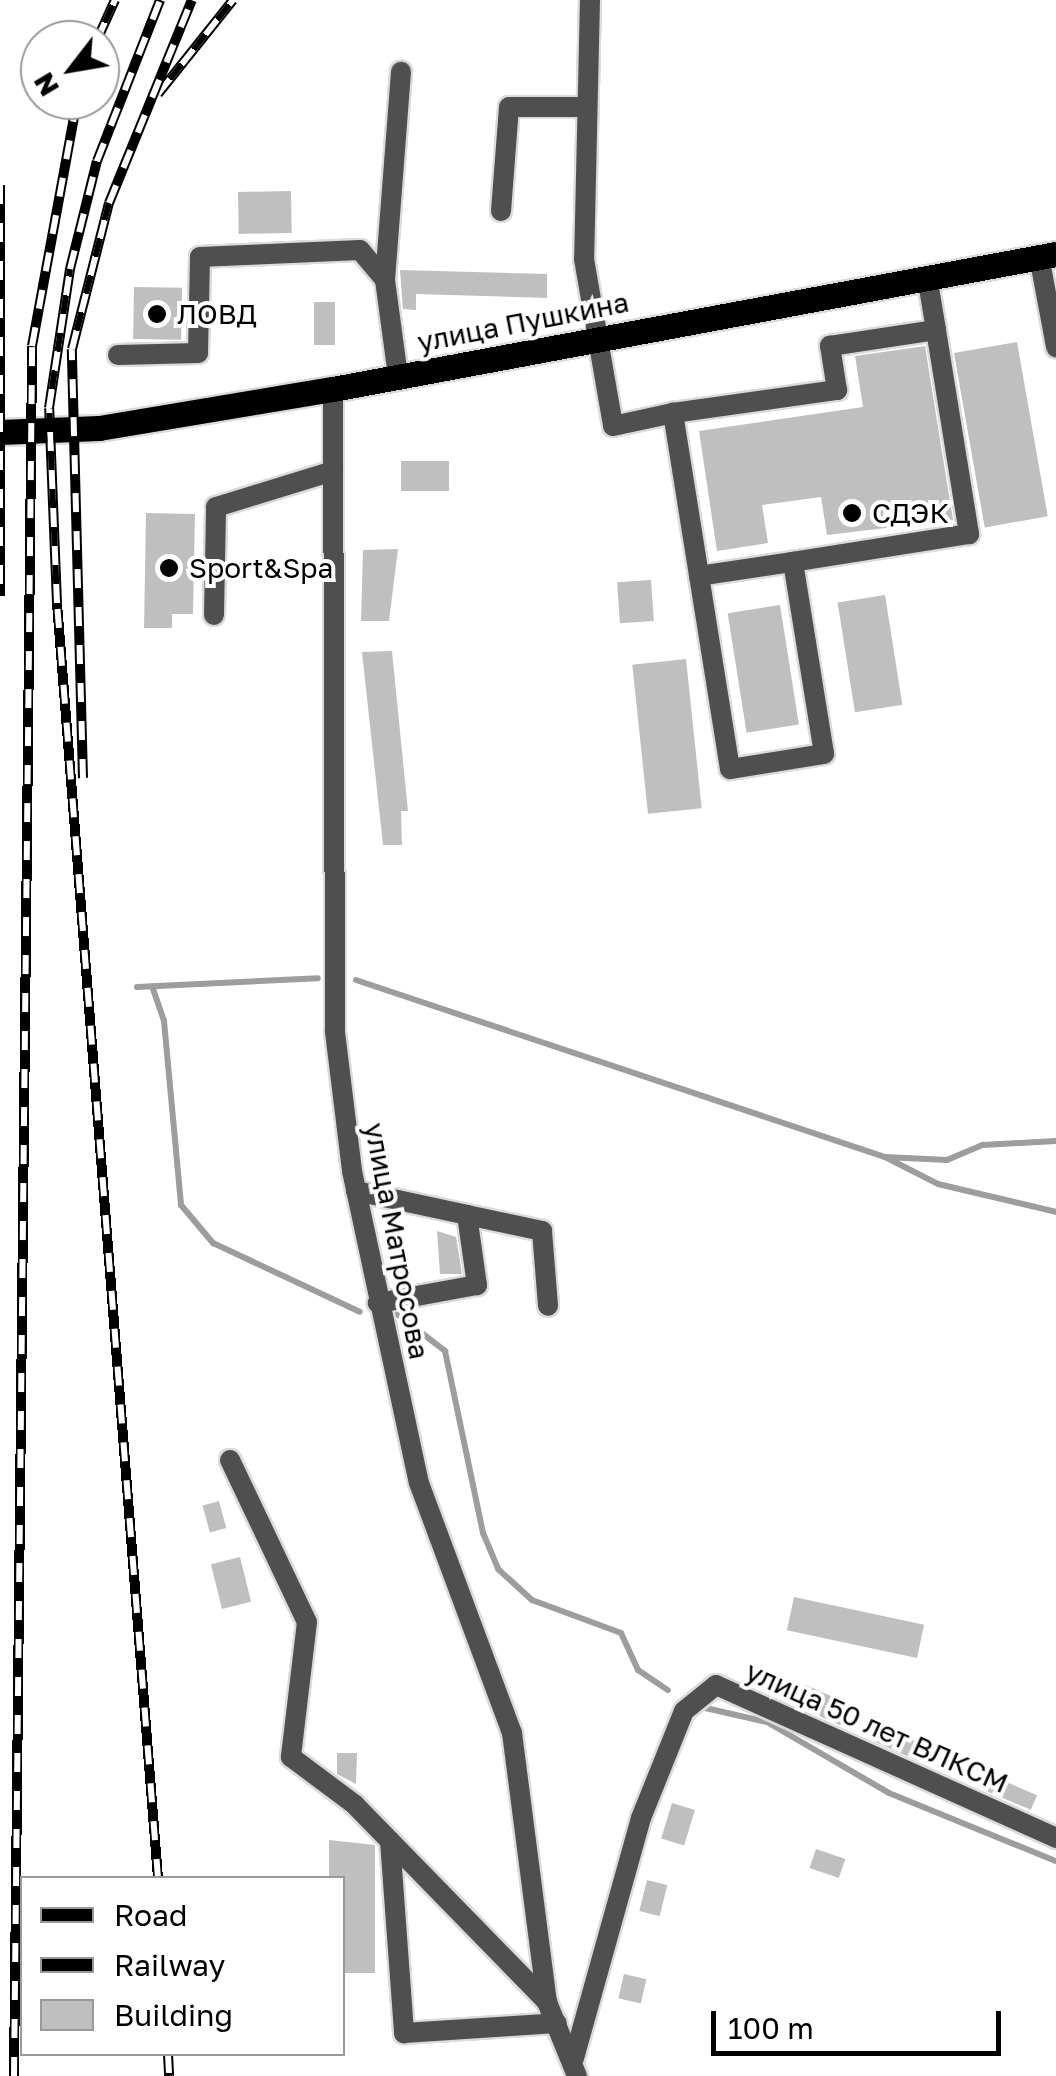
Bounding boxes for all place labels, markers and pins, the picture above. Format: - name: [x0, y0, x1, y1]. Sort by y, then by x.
- place label: ЛОВД: [177, 297, 257, 331]
- marker: ЛОВД: [146, 303, 168, 325]
- place label: СДЭК: [872, 496, 949, 530]
- marker: СДЭК: [841, 502, 863, 524]
- place label: Sport&Spa: [189, 551, 333, 585]
- marker: Sport&Spa: [158, 557, 180, 579]

